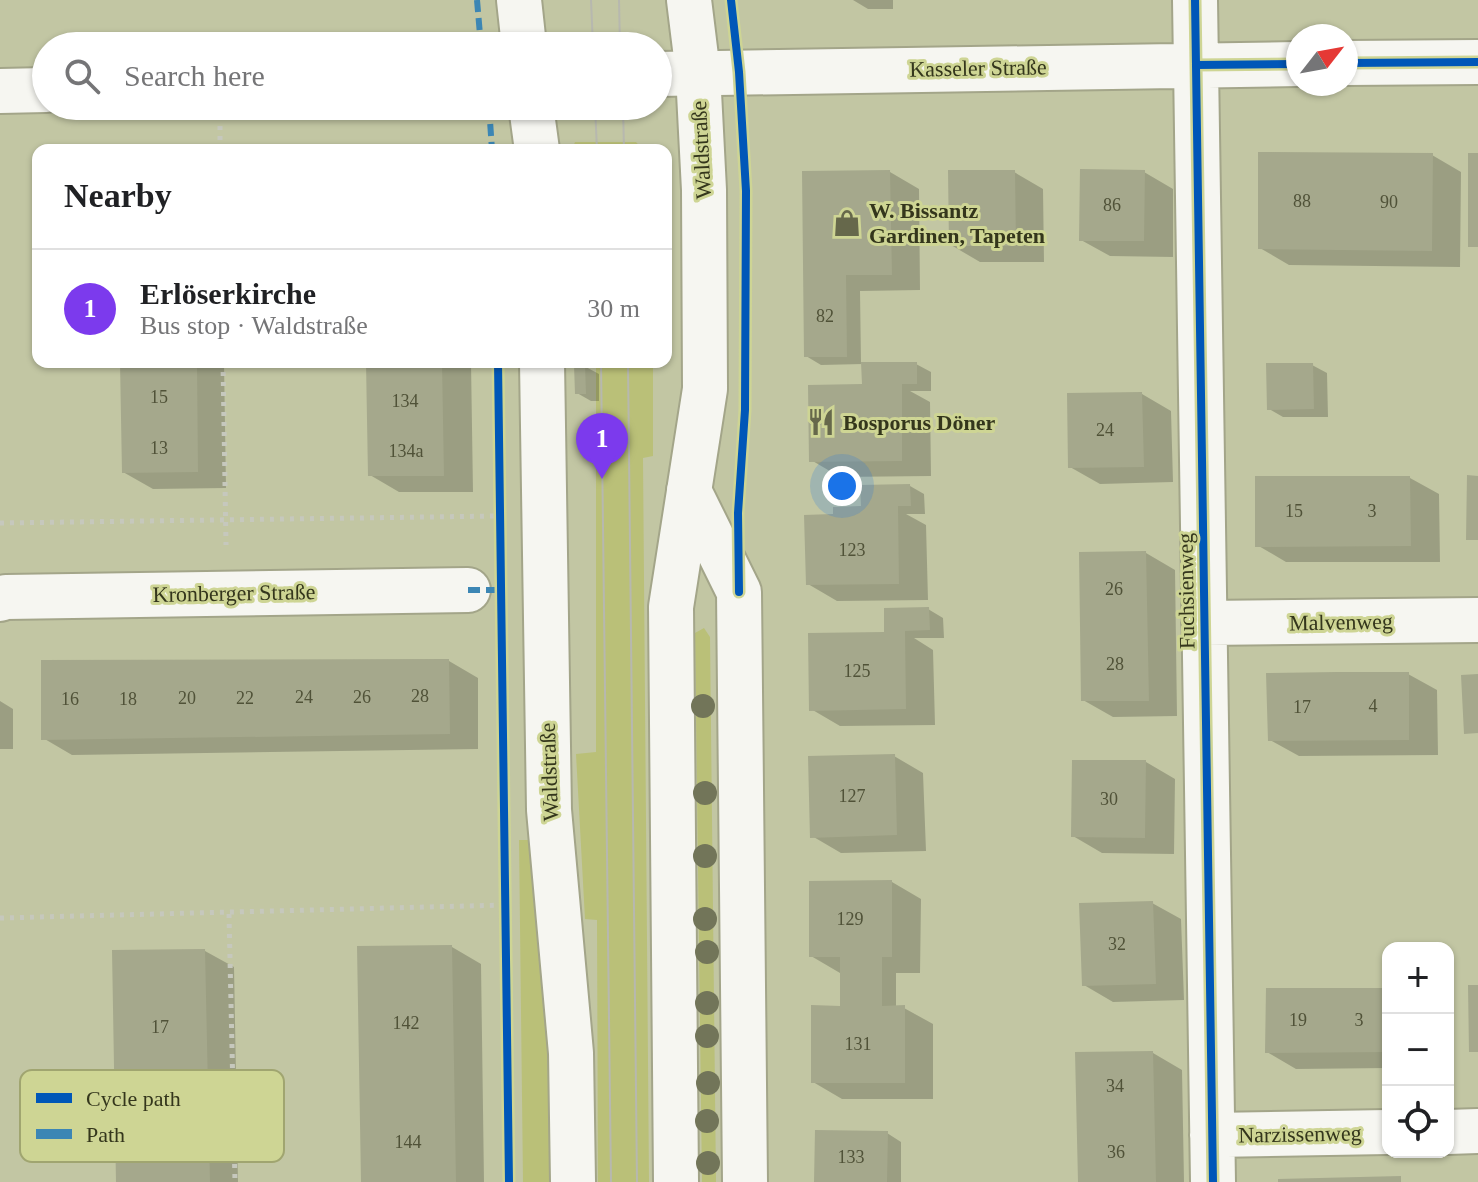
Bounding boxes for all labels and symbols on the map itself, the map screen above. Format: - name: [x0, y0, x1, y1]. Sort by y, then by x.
- north arrow: [1286, 24, 1358, 96]
- street label: Kasseler Straße: [909, 54, 1047, 82]
- street label: Waldstraße: [686, 100, 716, 200]
- house number: 88: [1293, 191, 1311, 211]
- house number: 90: [1380, 192, 1398, 212]
- house number: 86: [1103, 195, 1121, 215]
- place label: W. Bissantz Gardinen, Tapeten: [869, 198, 1045, 248]
- shop icon: W. Bissantz Gardinen, Tapeten: [832, 208, 862, 238]
- house number: 82: [816, 306, 834, 326]
- house number: 15: [150, 387, 168, 407]
- house number: 134: [392, 391, 419, 411]
- restaurant icon: Bosporus Döner: [806, 407, 836, 437]
- place label: Bosporus Döner: [843, 410, 995, 435]
- pin: 1: [576, 413, 628, 479]
- house number: 24: [1096, 420, 1114, 440]
- house number: 13: [150, 438, 168, 458]
- house number: 134a: [389, 441, 424, 461]
- your location: [822, 466, 862, 506]
- house number: 15: [1285, 501, 1303, 521]
- house number: 3: [1368, 501, 1377, 521]
- street label: Fuchsienweg: [1172, 533, 1200, 649]
- house number: 123: [839, 540, 866, 560]
- street label: Kronberger Straße: [152, 579, 316, 607]
- house number: 26: [1105, 579, 1123, 599]
- street label: Malvenweg: [1289, 609, 1393, 635]
- house number: 28: [1106, 654, 1124, 674]
- house number: 125: [844, 661, 871, 681]
- house number: 28: [411, 686, 429, 706]
- house number: 24: [295, 687, 313, 707]
- house number: 26: [353, 687, 371, 707]
- house number: 20: [178, 688, 196, 708]
- house number: 22: [236, 688, 254, 708]
- house number: 16: [61, 689, 79, 709]
- house number: 18: [119, 689, 137, 709]
- house number: 4: [1369, 696, 1378, 716]
- house number: 17: [1293, 697, 1311, 717]
- street label: Waldstraße: [535, 722, 563, 822]
- house number: 127: [839, 786, 866, 806]
- house number: 30: [1100, 789, 1118, 809]
- house number: 129: [837, 909, 864, 929]
- house number: 32: [1108, 934, 1126, 954]
- house number: 19: [1289, 1010, 1307, 1030]
- house number: 3: [1355, 1010, 1364, 1030]
- house number: 142: [393, 1013, 420, 1033]
- house number: 17: [151, 1017, 169, 1037]
- house number: 131: [845, 1034, 872, 1054]
- legend: [20, 1070, 284, 1162]
- house number: 34: [1106, 1076, 1124, 1096]
- text: Cycle path: [86, 1086, 181, 1111]
- street label: Narzissenweg: [1238, 1120, 1362, 1148]
- text: Path: [86, 1122, 125, 1147]
- house number: 144: [395, 1132, 422, 1152]
- house number: 36: [1107, 1142, 1125, 1162]
- house number: 133: [838, 1147, 865, 1167]

